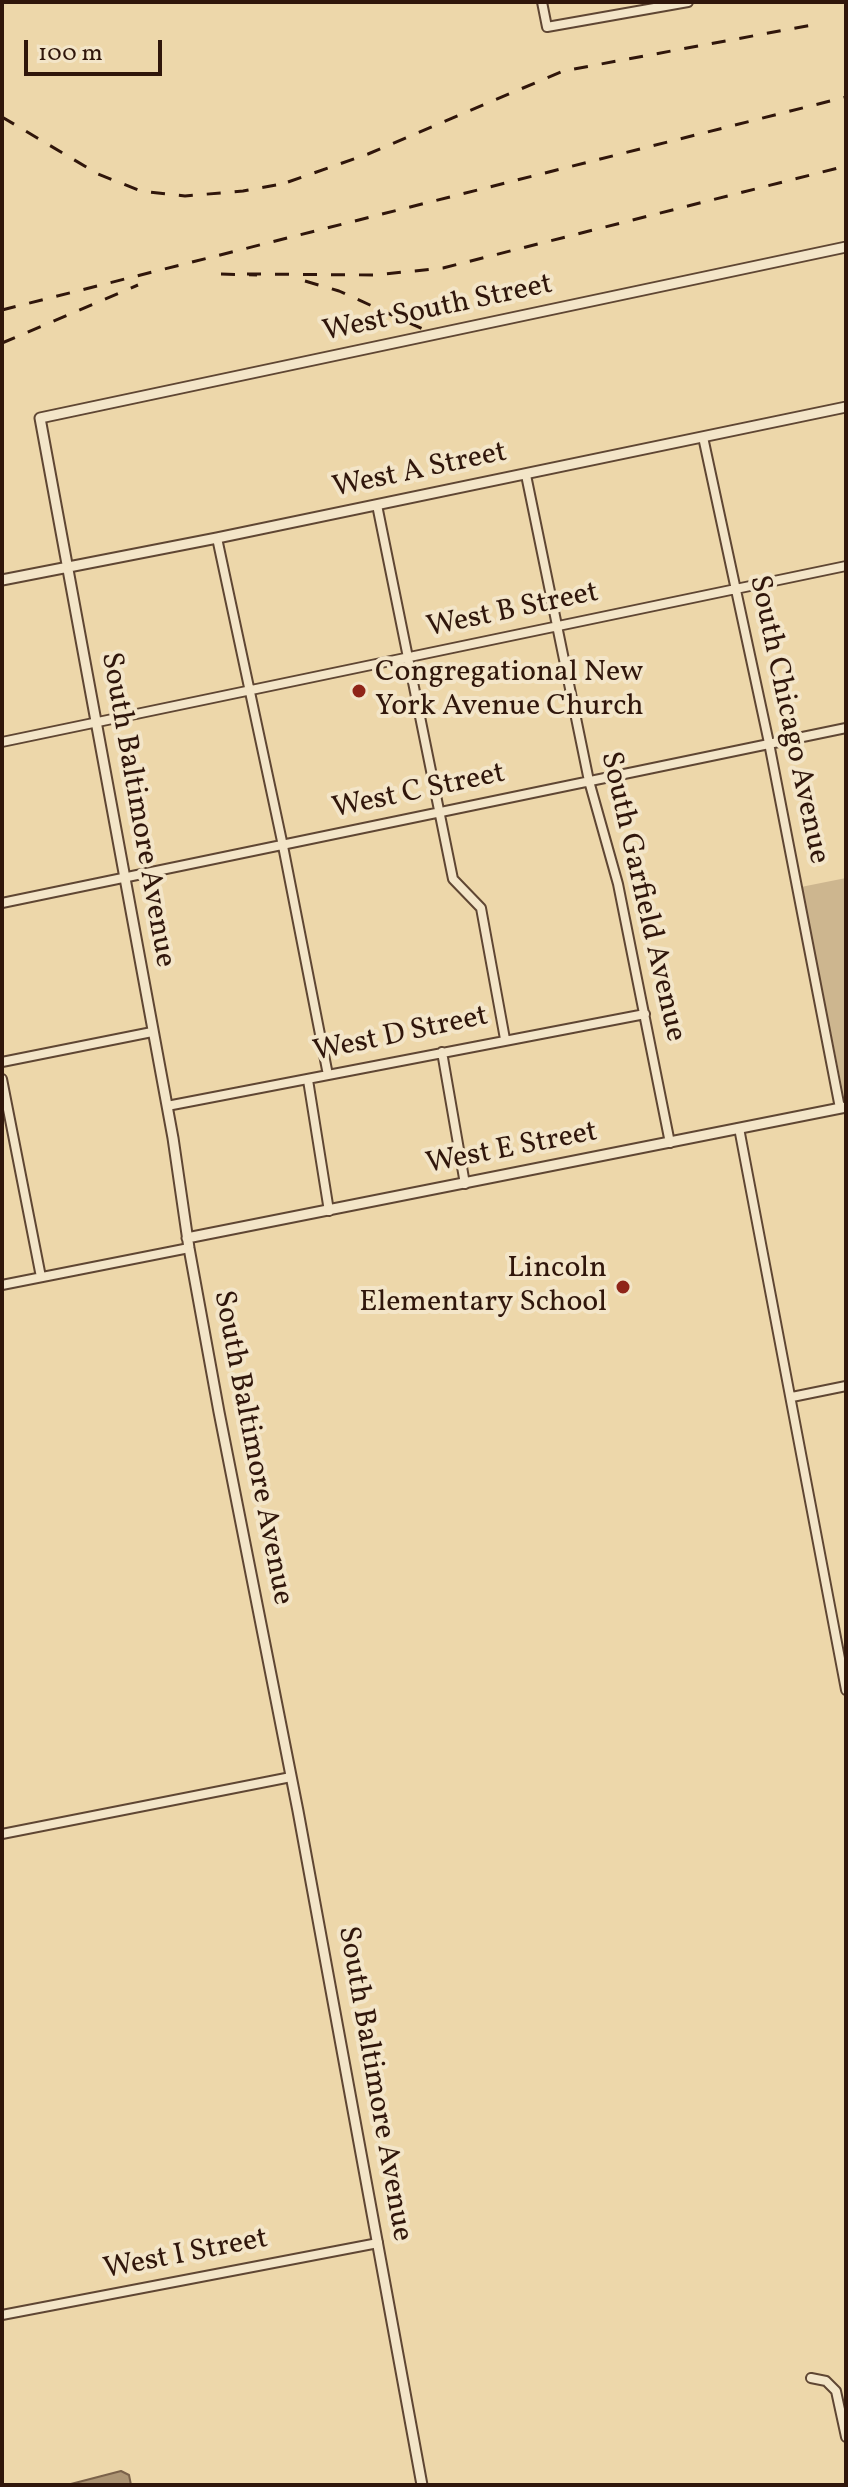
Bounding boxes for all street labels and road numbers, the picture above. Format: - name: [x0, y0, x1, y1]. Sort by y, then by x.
- street label: West South Street: [320, 268, 556, 352]
- street label: West A Street: [330, 436, 510, 508]
- street label: South Chicago Avenue: [739, 572, 835, 868]
- street label: West B Street: [424, 576, 602, 648]
- street label: South Baltimore Avenue: [91, 650, 181, 970]
- street label: South Garfield Avenue: [590, 749, 692, 1045]
- street label: West C Street: [329, 757, 509, 829]
- street label: West D Street: [310, 1000, 492, 1072]
- street label: West E Street: [423, 1116, 601, 1184]
- street label: South Baltimore Avenue: [203, 1288, 299, 1608]
- street label: South Baltimore Avenue: [328, 1924, 418, 2244]
- street label: West I Street: [101, 2222, 271, 2290]

